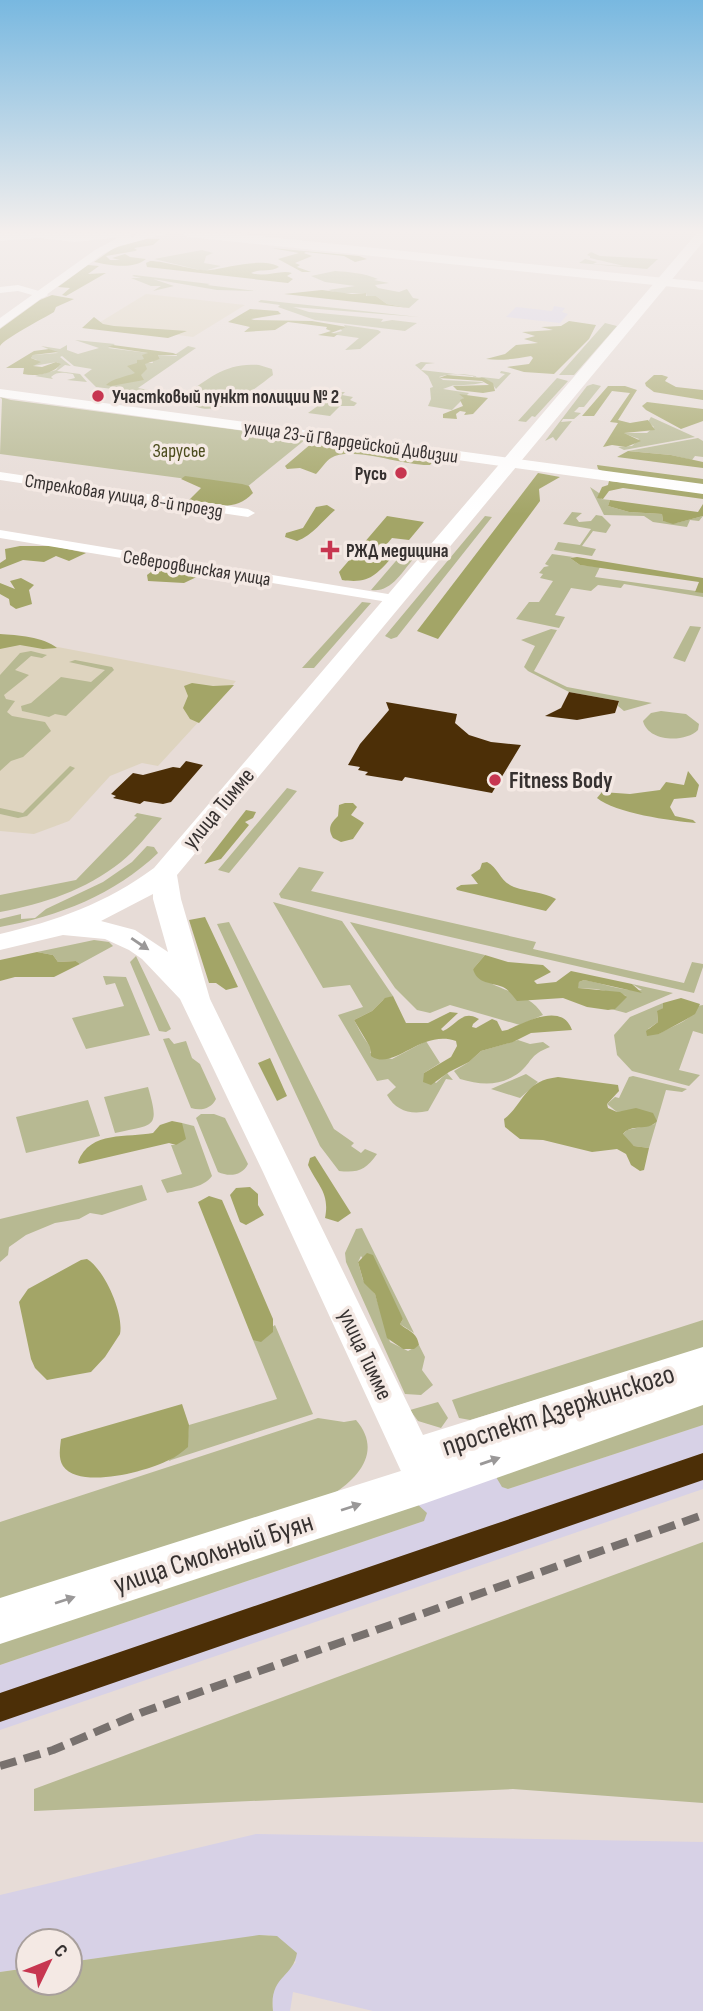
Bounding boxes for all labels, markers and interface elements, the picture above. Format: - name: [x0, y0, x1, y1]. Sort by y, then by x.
- place label: Участковый пункт полиции № 2: [112, 386, 339, 409]
- marker: Участковый пункт полиции № 2: [90, 388, 106, 404]
- street label: улица 23-й Гвардейской Дивизии: [242, 416, 459, 469]
- park label: Зарусье: [152, 440, 206, 463]
- place label: Русь: [355, 463, 387, 486]
- marker: Русь: [393, 465, 409, 481]
- street label: Стрелковая улица, 8-й проезд: [23, 469, 225, 524]
- marker: РЖД медицина: [320, 540, 340, 560]
- place label: РЖД медицина: [346, 540, 449, 563]
- street label: Северодвинская улица: [121, 545, 272, 592]
- street label: улица Тимме: [177, 762, 261, 855]
- place label: Fitness Body: [509, 767, 613, 795]
- marker: Fitness Body: [487, 772, 503, 788]
- one-way arrow: [131, 938, 150, 951]
- street label: улица Тимме: [332, 1304, 398, 1405]
- street label: проспект Дзержинского: [438, 1357, 679, 1464]
- one-way arrow: [480, 1455, 501, 1466]
- one-way arrow: [341, 1501, 362, 1512]
- street label: улица Смольный Буян: [110, 1506, 317, 1601]
- one-way arrow: [55, 1594, 76, 1605]
- north arrow: [14, 1927, 84, 1997]
- text: С: [49, 1940, 72, 1963]

